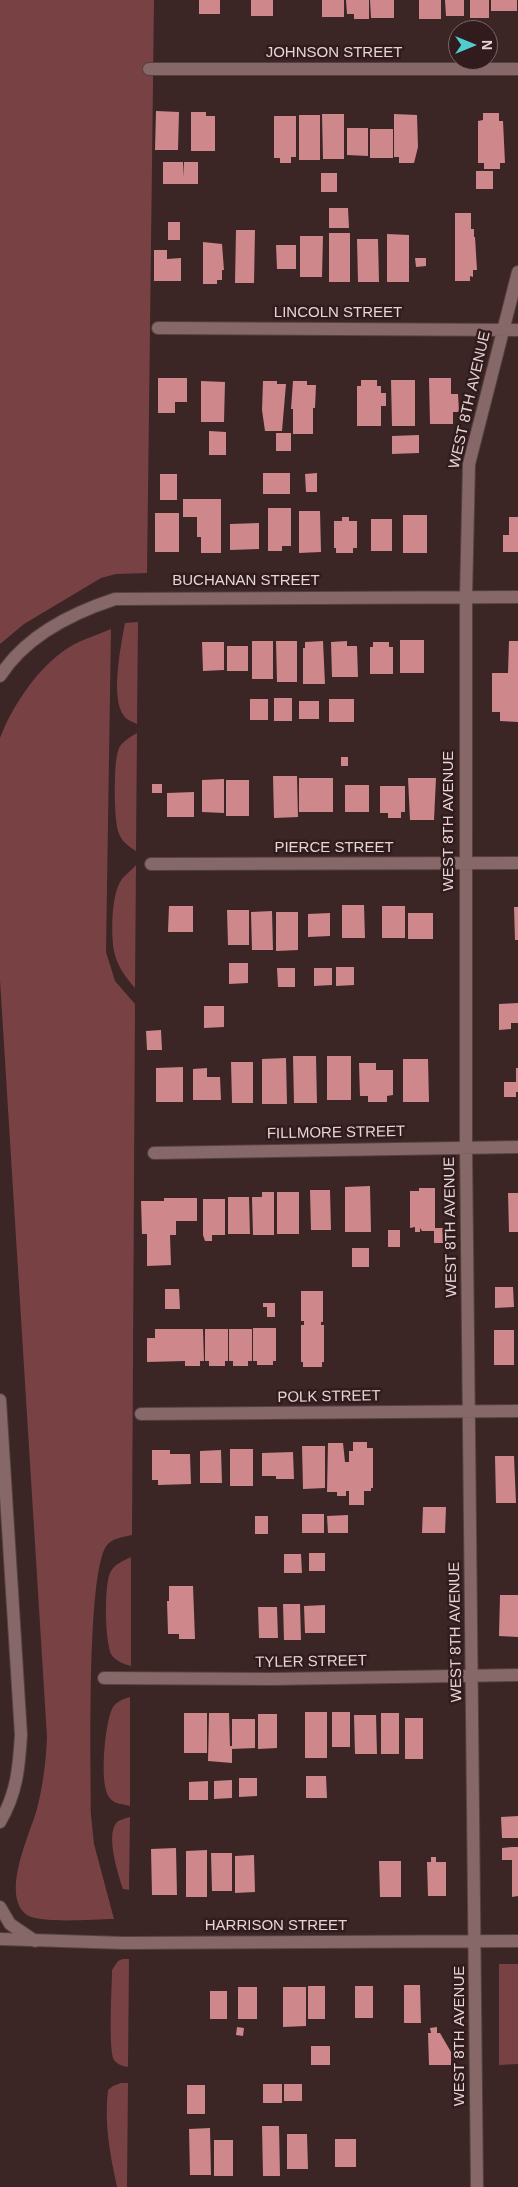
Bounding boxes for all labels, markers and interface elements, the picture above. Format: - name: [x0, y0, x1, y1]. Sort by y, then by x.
- north arrow: [448, 20, 498, 70]
- text: N: [479, 40, 495, 50]
- street label: JOHNSON STREET: [266, 44, 402, 62]
- street label: LINCOLN STREET: [274, 304, 402, 322]
- street label: WEST 8TH AVENUE: [445, 329, 495, 471]
- street label: BUCHANAN STREET: [172, 572, 320, 590]
- street label: WEST 8TH AVENUE: [440, 751, 458, 891]
- street label: PIERCE STREET: [274, 839, 394, 857]
- street label: FILLMORE STREET: [267, 1123, 405, 1143]
- street label: WEST 8TH AVENUE: [441, 1157, 461, 1297]
- street label: POLK STREET: [277, 1387, 381, 1407]
- street label: WEST 8TH AVENUE: [446, 1562, 466, 1702]
- street label: TYLER STREET: [255, 1652, 367, 1672]
- street label: HARRISON STREET: [205, 1917, 347, 1935]
- street label: WEST 8TH AVENUE: [451, 1966, 469, 2106]

